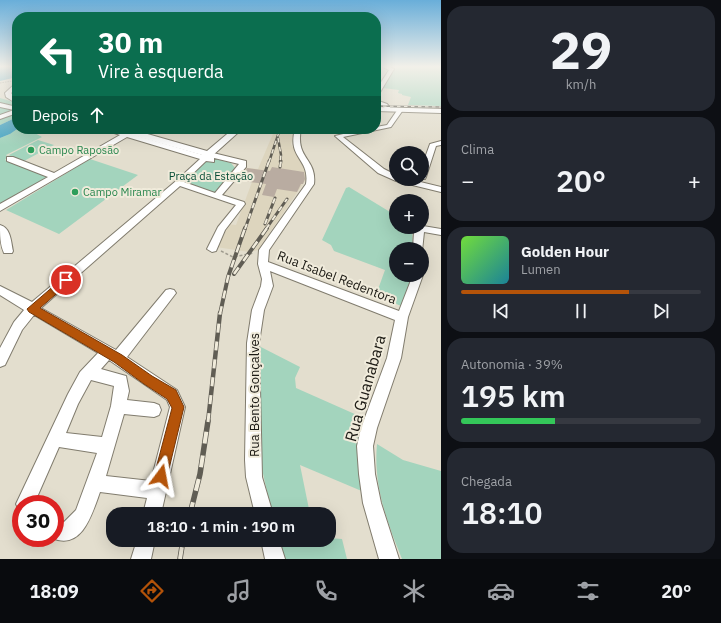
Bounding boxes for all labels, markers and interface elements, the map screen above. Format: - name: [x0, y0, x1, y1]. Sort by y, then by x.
- text: 29: [550, 16, 612, 83]
- text: 30 m: [98, 24, 163, 61]
- icon: left: [32, 28, 84, 80]
- text: Vire à esquerda: [98, 60, 224, 83]
- text: km/h: [566, 76, 596, 93]
- icon: ahead: [86, 104, 108, 126]
- text: Depois: [32, 106, 78, 125]
- text: Clima: [461, 141, 494, 158]
- place label: Campo Raposão: [39, 143, 119, 157]
- marker: Campo Raposão: [26, 145, 36, 155]
- map controls: [389, 146, 429, 282]
- button: search: [389, 146, 429, 186]
- text: 20°: [556, 161, 606, 200]
- text: −: [461, 166, 474, 195]
- text: +: [688, 166, 701, 195]
- park label: Praça da Estação: [169, 169, 253, 183]
- place label: Campo Miramar: [83, 185, 162, 199]
- marker: Campo Miramar: [70, 187, 80, 197]
- button: +: [389, 194, 429, 234]
- button: −: [389, 242, 429, 282]
- text: Golden Hour: [521, 242, 609, 261]
- street label: Rua Isabel Redentora: [275, 247, 399, 308]
- text: Lumen: [521, 261, 561, 278]
- pin: [49, 263, 83, 297]
- icon: arrive: [55, 269, 77, 291]
- icon: previous: [490, 300, 512, 322]
- icon: pause: [570, 300, 592, 322]
- icon: next: [650, 300, 672, 322]
- street label: Rua Guanabara: [340, 332, 390, 444]
- street label: Rua Bento Gonçalves: [246, 333, 263, 457]
- text: Autonomia · 39%: [461, 356, 563, 373]
- text: 195 km: [461, 376, 566, 415]
- position arrow: [140, 455, 182, 497]
- text: Chegada: [461, 473, 512, 490]
- text: 18:10: [461, 493, 543, 532]
- speed limit sign: 30: [12, 495, 64, 547]
- text: 18:10 · 1 min · 190 m: [147, 517, 295, 536]
- icon: directions: [138, 577, 166, 605]
- icon: music: [225, 577, 253, 605]
- icon: phone: [312, 577, 340, 605]
- icon: climate: [400, 577, 428, 605]
- icon: car: [487, 577, 515, 605]
- icon: filters: [574, 577, 602, 605]
- text: 18:09: [30, 580, 79, 603]
- text: 20°: [661, 580, 691, 603]

